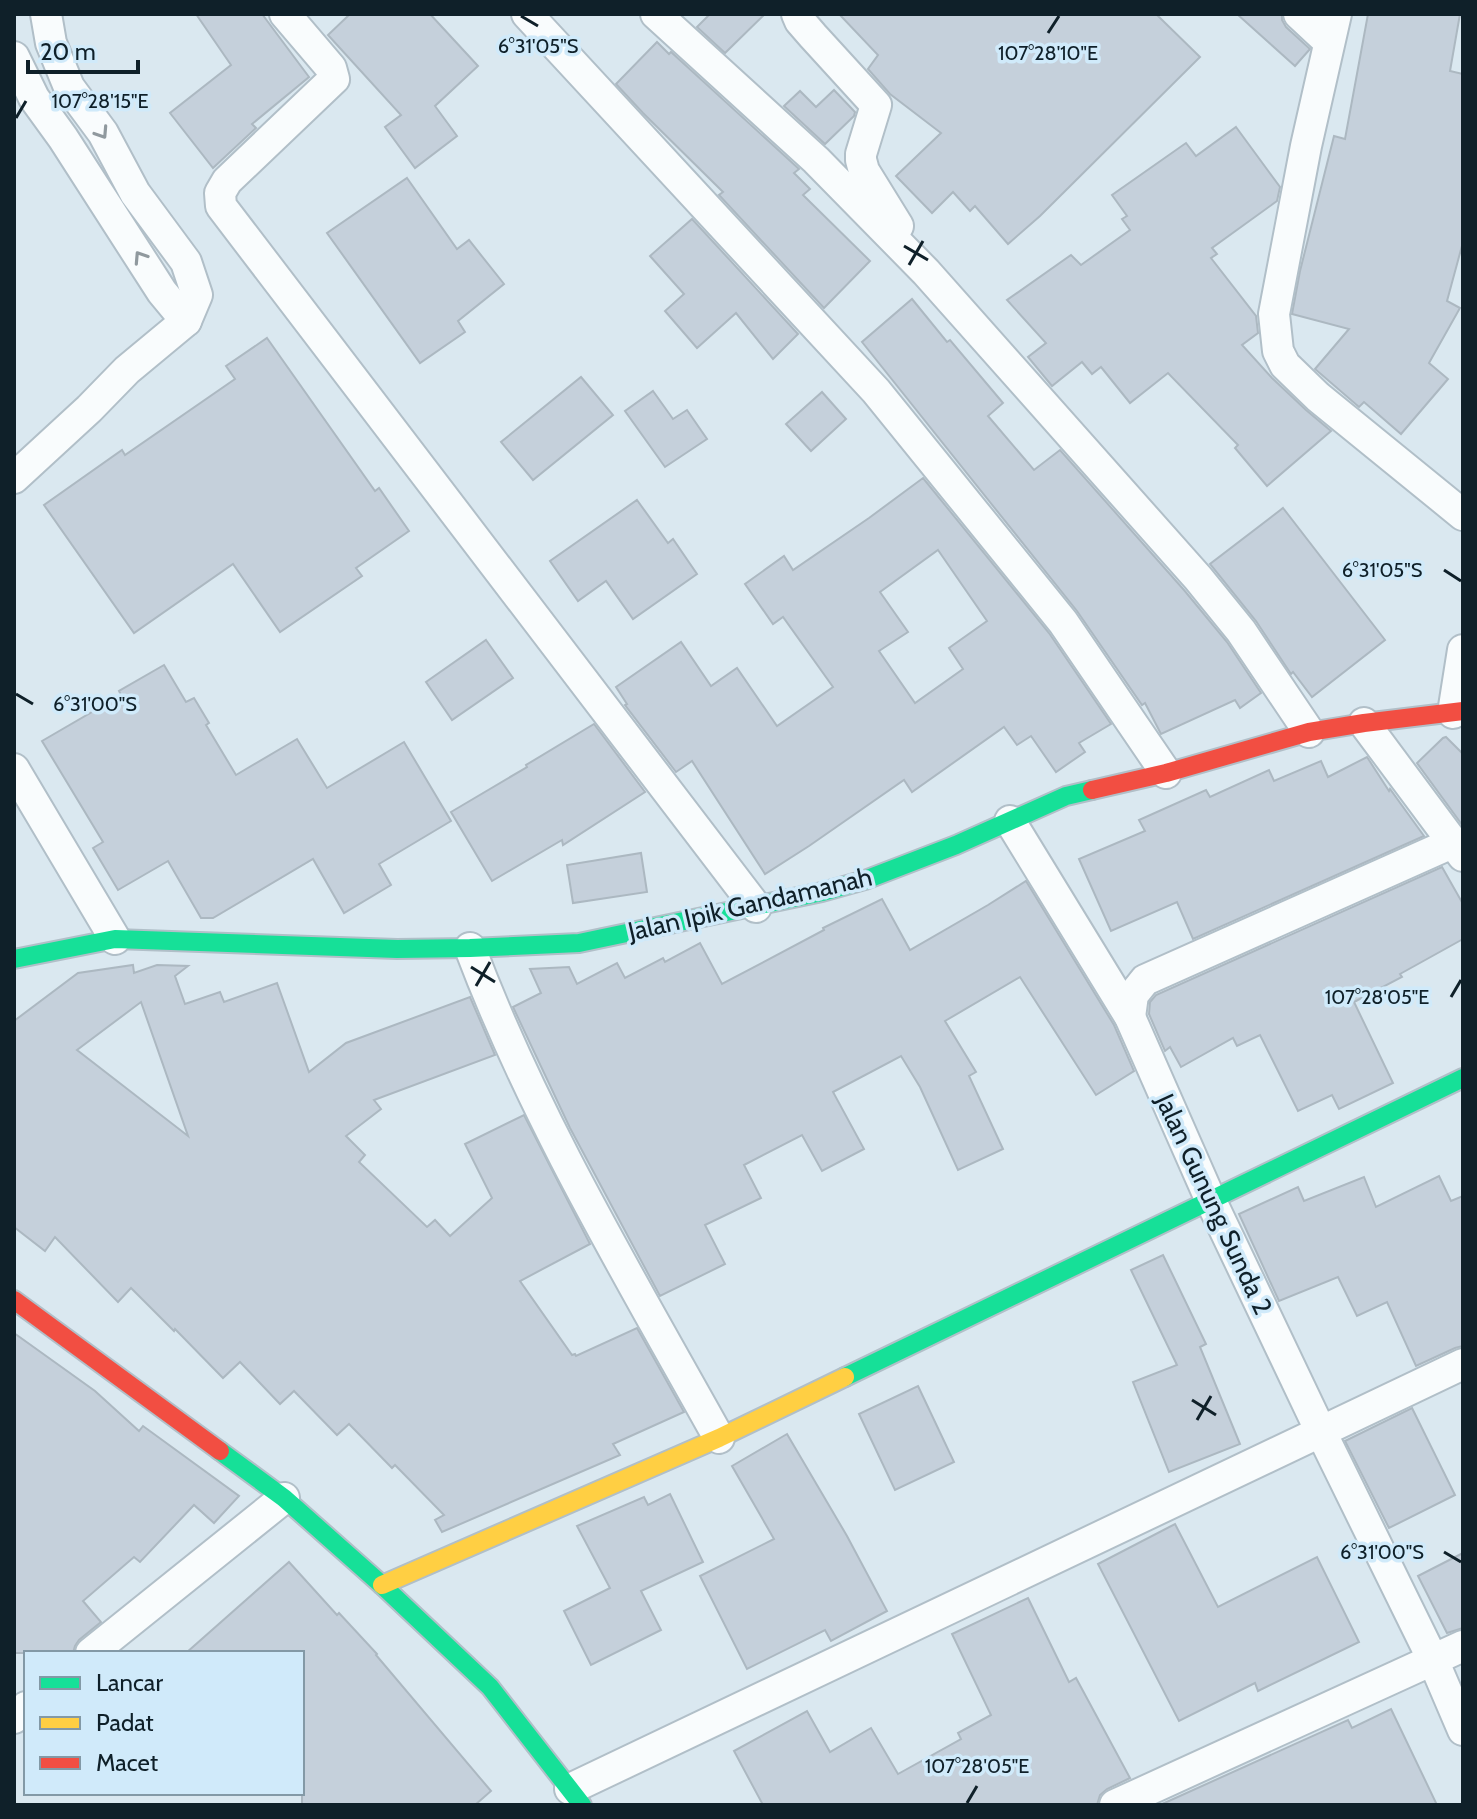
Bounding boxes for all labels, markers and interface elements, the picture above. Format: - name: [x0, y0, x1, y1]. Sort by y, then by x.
- scale bar: [28, 24, 138, 74]
- text: 6°31'05"S: [498, 34, 579, 58]
- text: 20 m: [40, 37, 96, 66]
- text: 107°28'10"E: [998, 41, 1098, 65]
- text: 107°28'15"E: [51, 89, 149, 113]
- one-way arrow: [93, 124, 108, 139]
- one-way arrow: [135, 252, 150, 266]
- text: 6°31'05"S: [1342, 558, 1423, 582]
- text: 6°31'00"S: [53, 692, 137, 716]
- street label: Jalan Ipik Gandamanah: [624, 860, 875, 948]
- text: 107°28'05"E: [1325, 985, 1429, 1009]
- street label: Jalan Gunung Sunda 2: [1148, 1088, 1279, 1319]
- text: 6°31'00"S: [1340, 1540, 1424, 1564]
- legend: [24, 1651, 304, 1795]
- text: Lancar: [96, 1668, 163, 1697]
- text: Padat: [96, 1708, 154, 1737]
- text: Macet: [96, 1748, 158, 1777]
- text: 107°28'05"E: [925, 1754, 1029, 1778]

